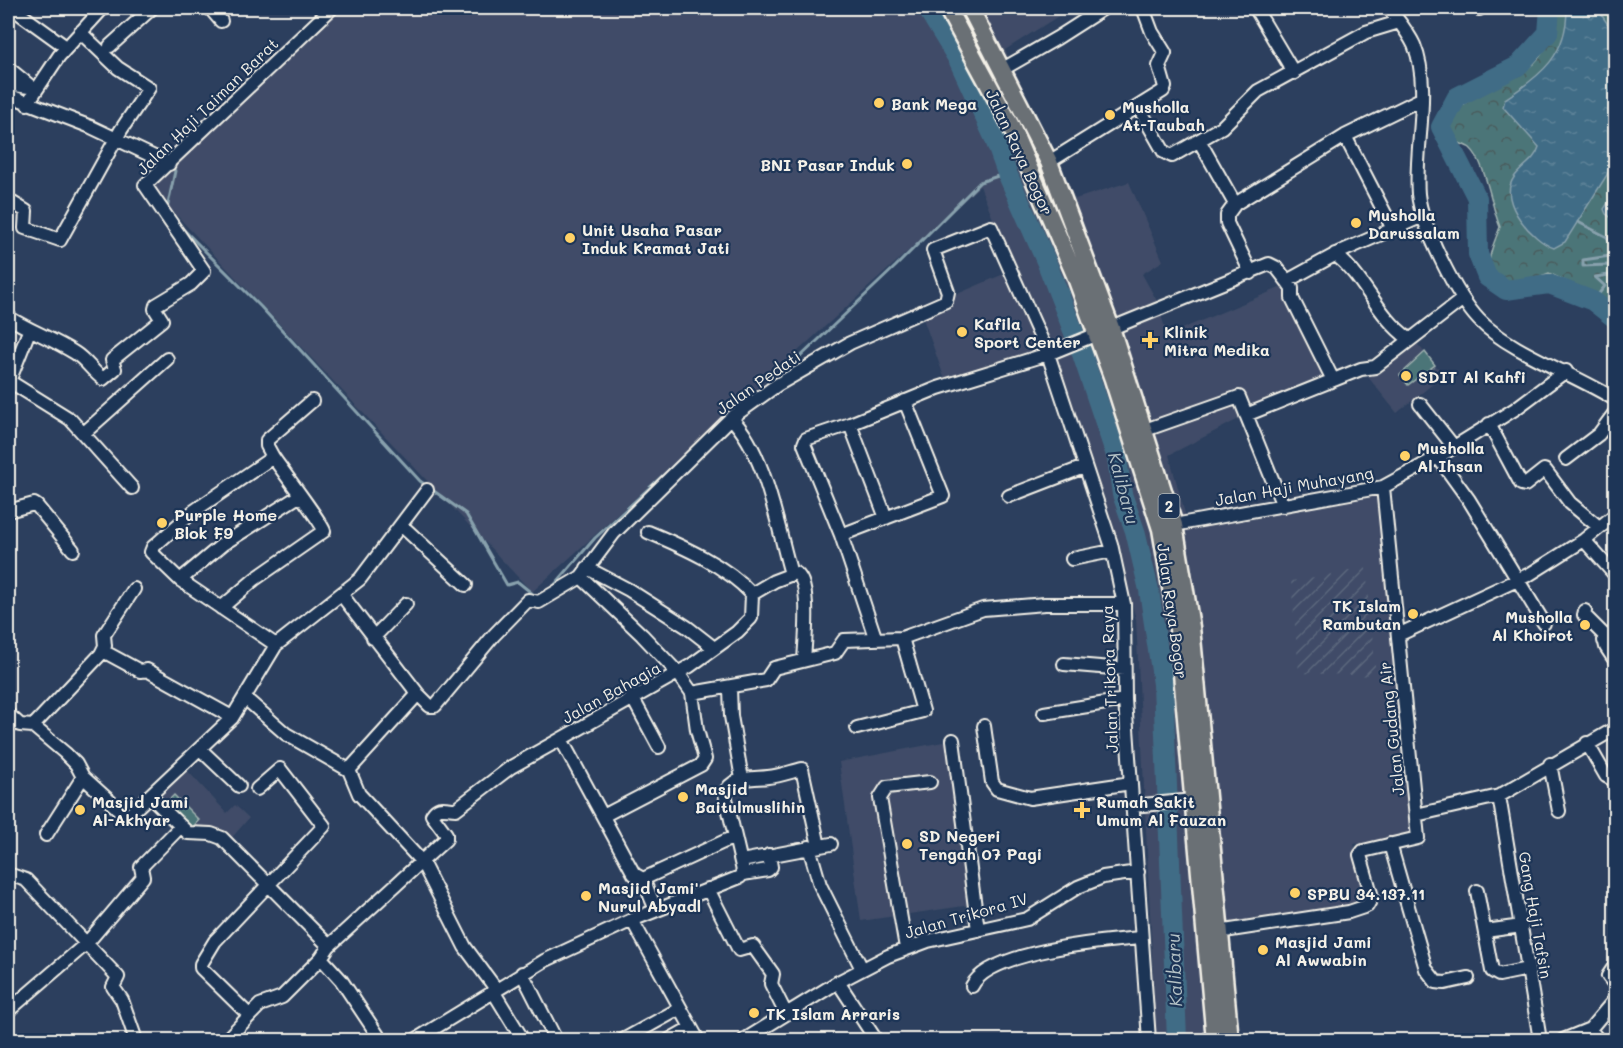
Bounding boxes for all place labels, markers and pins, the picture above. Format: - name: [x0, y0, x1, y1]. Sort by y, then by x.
- place label: Bank Mega: [891, 93, 977, 114]
- marker: Bank Mega: [872, 96, 886, 110]
- place label: Musholla At-Taubah: [1122, 96, 1205, 135]
- marker: Musholla At-Taubah: [1103, 108, 1117, 122]
- place label: BNI Pasar Induk: [760, 154, 895, 175]
- marker: BNI Pasar Induk: [900, 157, 914, 171]
- place label: Musholla Darussalam: [1368, 204, 1460, 243]
- marker: Musholla Darussalam: [1349, 216, 1363, 230]
- place label: Unit Usaha Pasar Induk Kramat Jati: [582, 219, 730, 258]
- marker: Unit Usaha Pasar Induk Kramat Jati: [563, 231, 577, 245]
- place label: Kafila Sport Center: [974, 313, 1081, 352]
- place label: Klinik Mitra Medika: [1164, 321, 1270, 360]
- marker: Kafila Sport Center: [955, 325, 969, 339]
- marker: Klinik Mitra Medika: [1141, 331, 1159, 349]
- place label: SDIT Al Kahfi: [1418, 366, 1526, 387]
- marker: SDIT Al Kahfi: [1399, 369, 1413, 383]
- place label: Musholla Al Ihsan: [1417, 437, 1485, 476]
- marker: Musholla Al Ihsan: [1398, 449, 1412, 463]
- place label: Purple Home Blok F9: [174, 504, 277, 543]
- marker: Purple Home Blok F9: [155, 516, 169, 530]
- place label: TK Islam Rambutan: [1322, 595, 1401, 634]
- place label: Musholla Al Khoirot: [1492, 606, 1573, 645]
- marker: TK Islam Rambutan: [1406, 607, 1420, 621]
- marker: Musholla Al Khoirot: [1578, 618, 1592, 632]
- place label: Masjid Baitulmuslihin: [695, 778, 805, 817]
- marker: Masjid Baitulmuslihin: [676, 790, 690, 804]
- place label: Masjid Jami Al-Akhyar: [92, 791, 189, 830]
- place label: Rumah Sakit Umum Al Fauzan: [1096, 791, 1226, 830]
- marker: Rumah Sakit Umum Al Fauzan: [1073, 801, 1091, 819]
- marker: Masjid Jami Al-Akhyar: [73, 803, 87, 817]
- place label: SD Negeri Tengah 07 Pagi: [919, 825, 1042, 864]
- marker: SD Negeri Tengah 07 Pagi: [900, 837, 914, 851]
- place label: Masjid Jami' Nurul Abyadl: [598, 877, 701, 916]
- place label: SPBU 34.137.11: [1307, 883, 1425, 904]
- marker: SPBU 34.137.11: [1288, 886, 1302, 900]
- marker: Masjid Jami' Nurul Abyadl: [579, 889, 593, 903]
- place label: Masjid Jami Al Awwabin: [1275, 931, 1372, 970]
- marker: Masjid Jami Al Awwabin: [1256, 943, 1270, 957]
- place label: TK Islam Arraris: [766, 1003, 900, 1024]
- marker: TK Islam Arraris: [747, 1006, 761, 1020]

